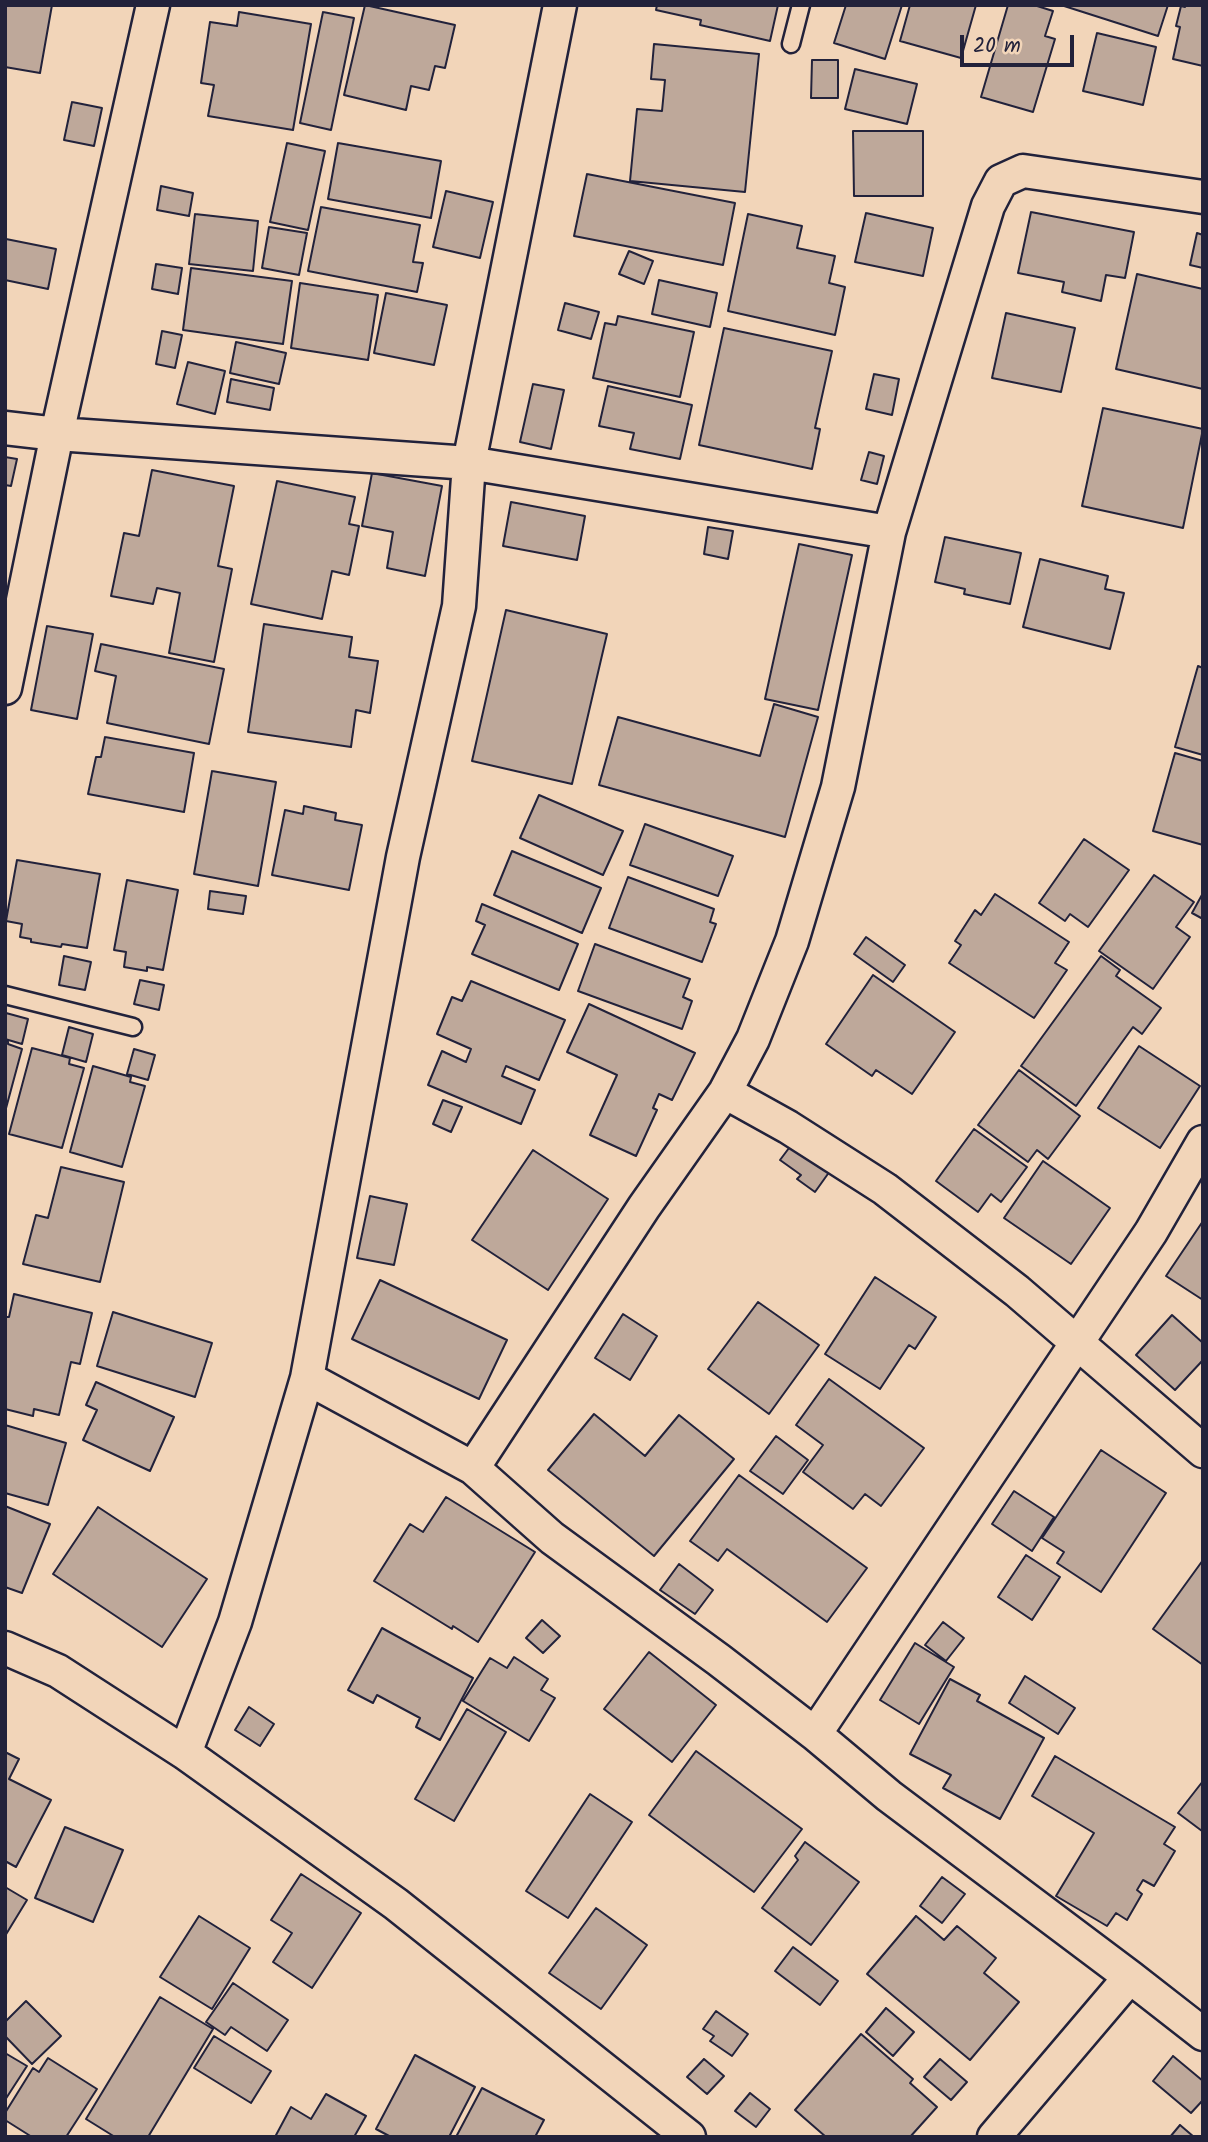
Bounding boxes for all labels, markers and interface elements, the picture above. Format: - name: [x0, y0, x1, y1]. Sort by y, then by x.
- scale bar: [963, 21, 1077, 65]
- text: 20 m: [973, 30, 1021, 63]

